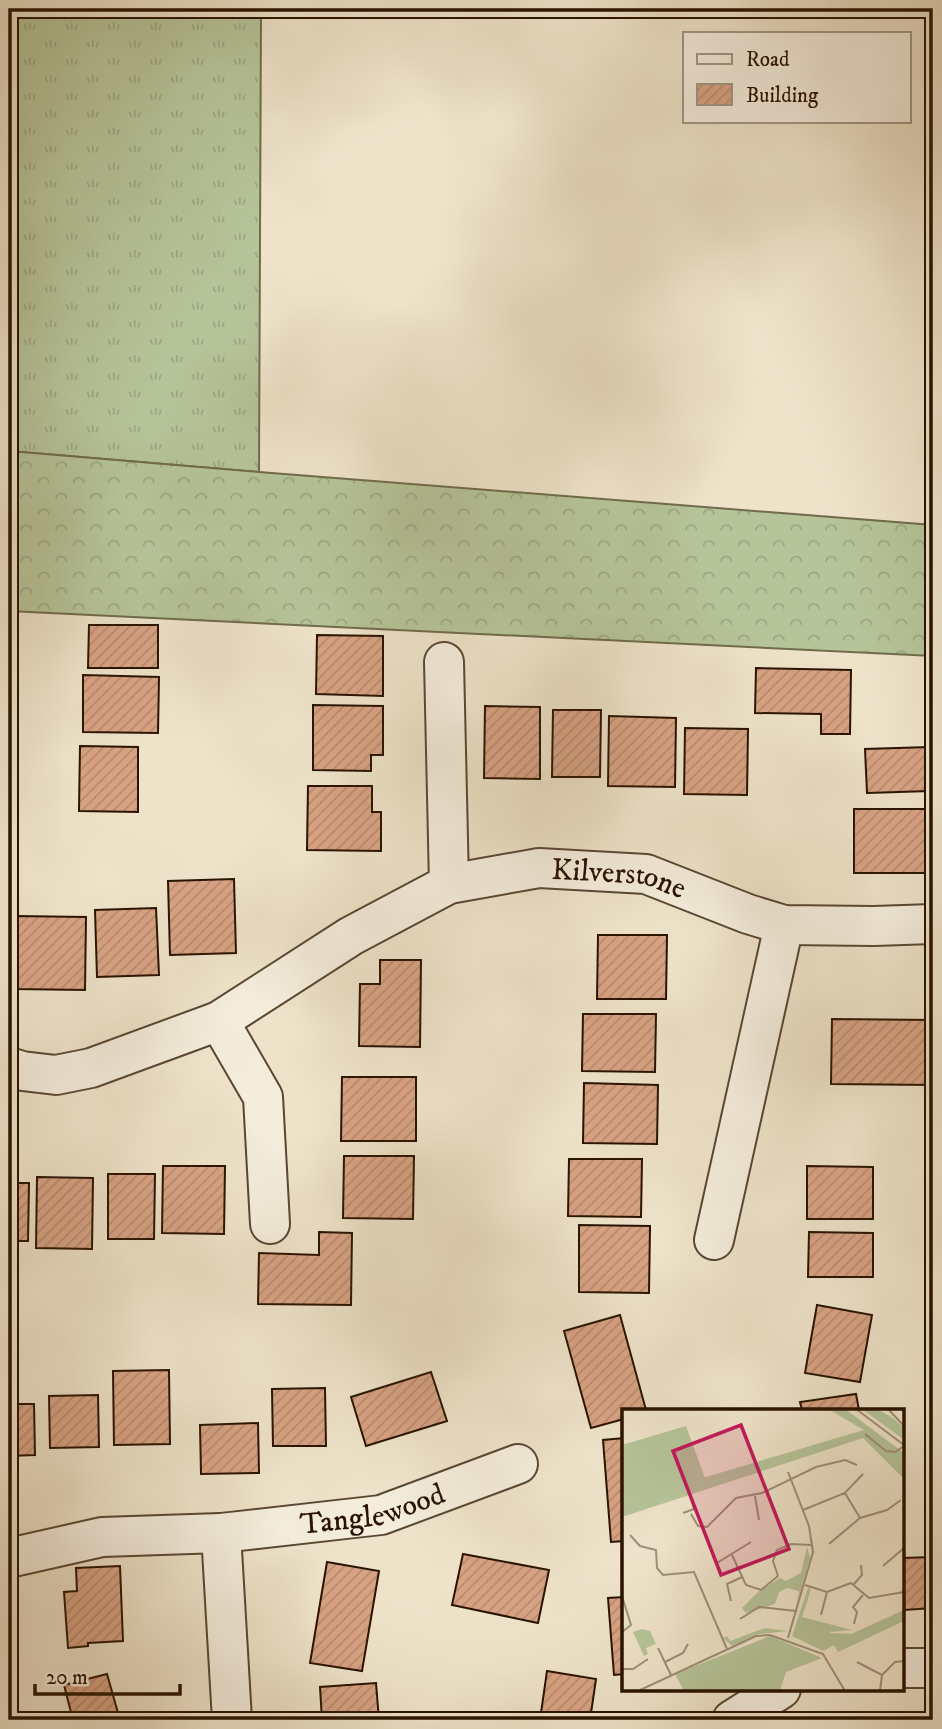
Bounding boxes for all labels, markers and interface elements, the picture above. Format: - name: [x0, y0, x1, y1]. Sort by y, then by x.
- legend: [683, 32, 911, 122]
- text: Road: [746, 47, 790, 73]
- text: Building: [746, 83, 819, 109]
- street label: Kilverstone: [550, 852, 691, 908]
- inset map: [622, 1409, 904, 1690]
- street label: Tanglewood: [298, 1476, 450, 1544]
- scale bar: [35, 1652, 180, 1696]
- text: 20 m: [46, 1665, 88, 1691]

